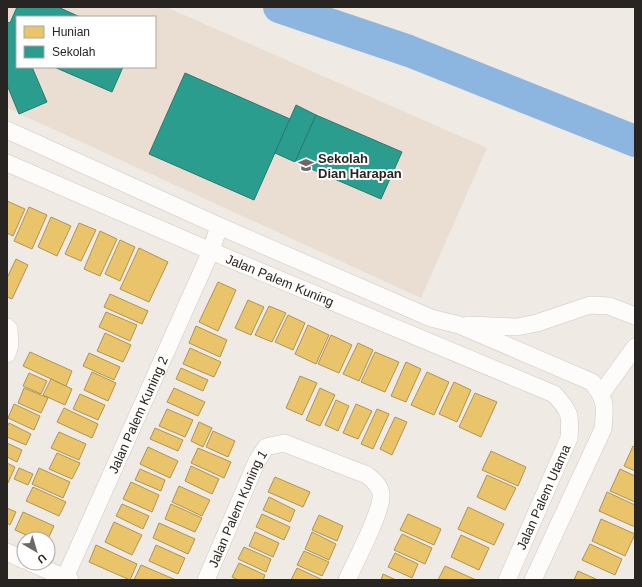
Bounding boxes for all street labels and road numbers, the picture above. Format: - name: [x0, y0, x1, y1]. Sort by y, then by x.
- street label: Jalan Palem Kuning: [224, 251, 336, 309]
- street label: Jalan Palem Kuning 2: [106, 354, 171, 476]
- street label: Jalan Palem Utama: [514, 442, 574, 552]
- street label: Jalan Palem Kuning 1: [205, 447, 270, 570]

